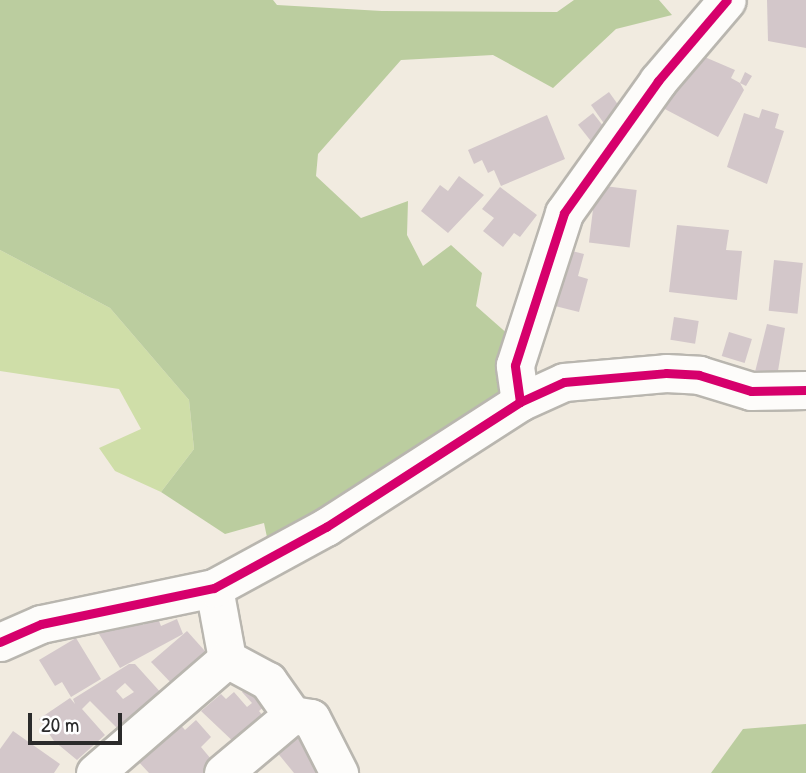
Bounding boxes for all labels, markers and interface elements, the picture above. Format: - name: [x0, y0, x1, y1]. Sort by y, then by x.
- scale bar: [32, 700, 126, 744]
- text: 20 m: [41, 710, 79, 739]

